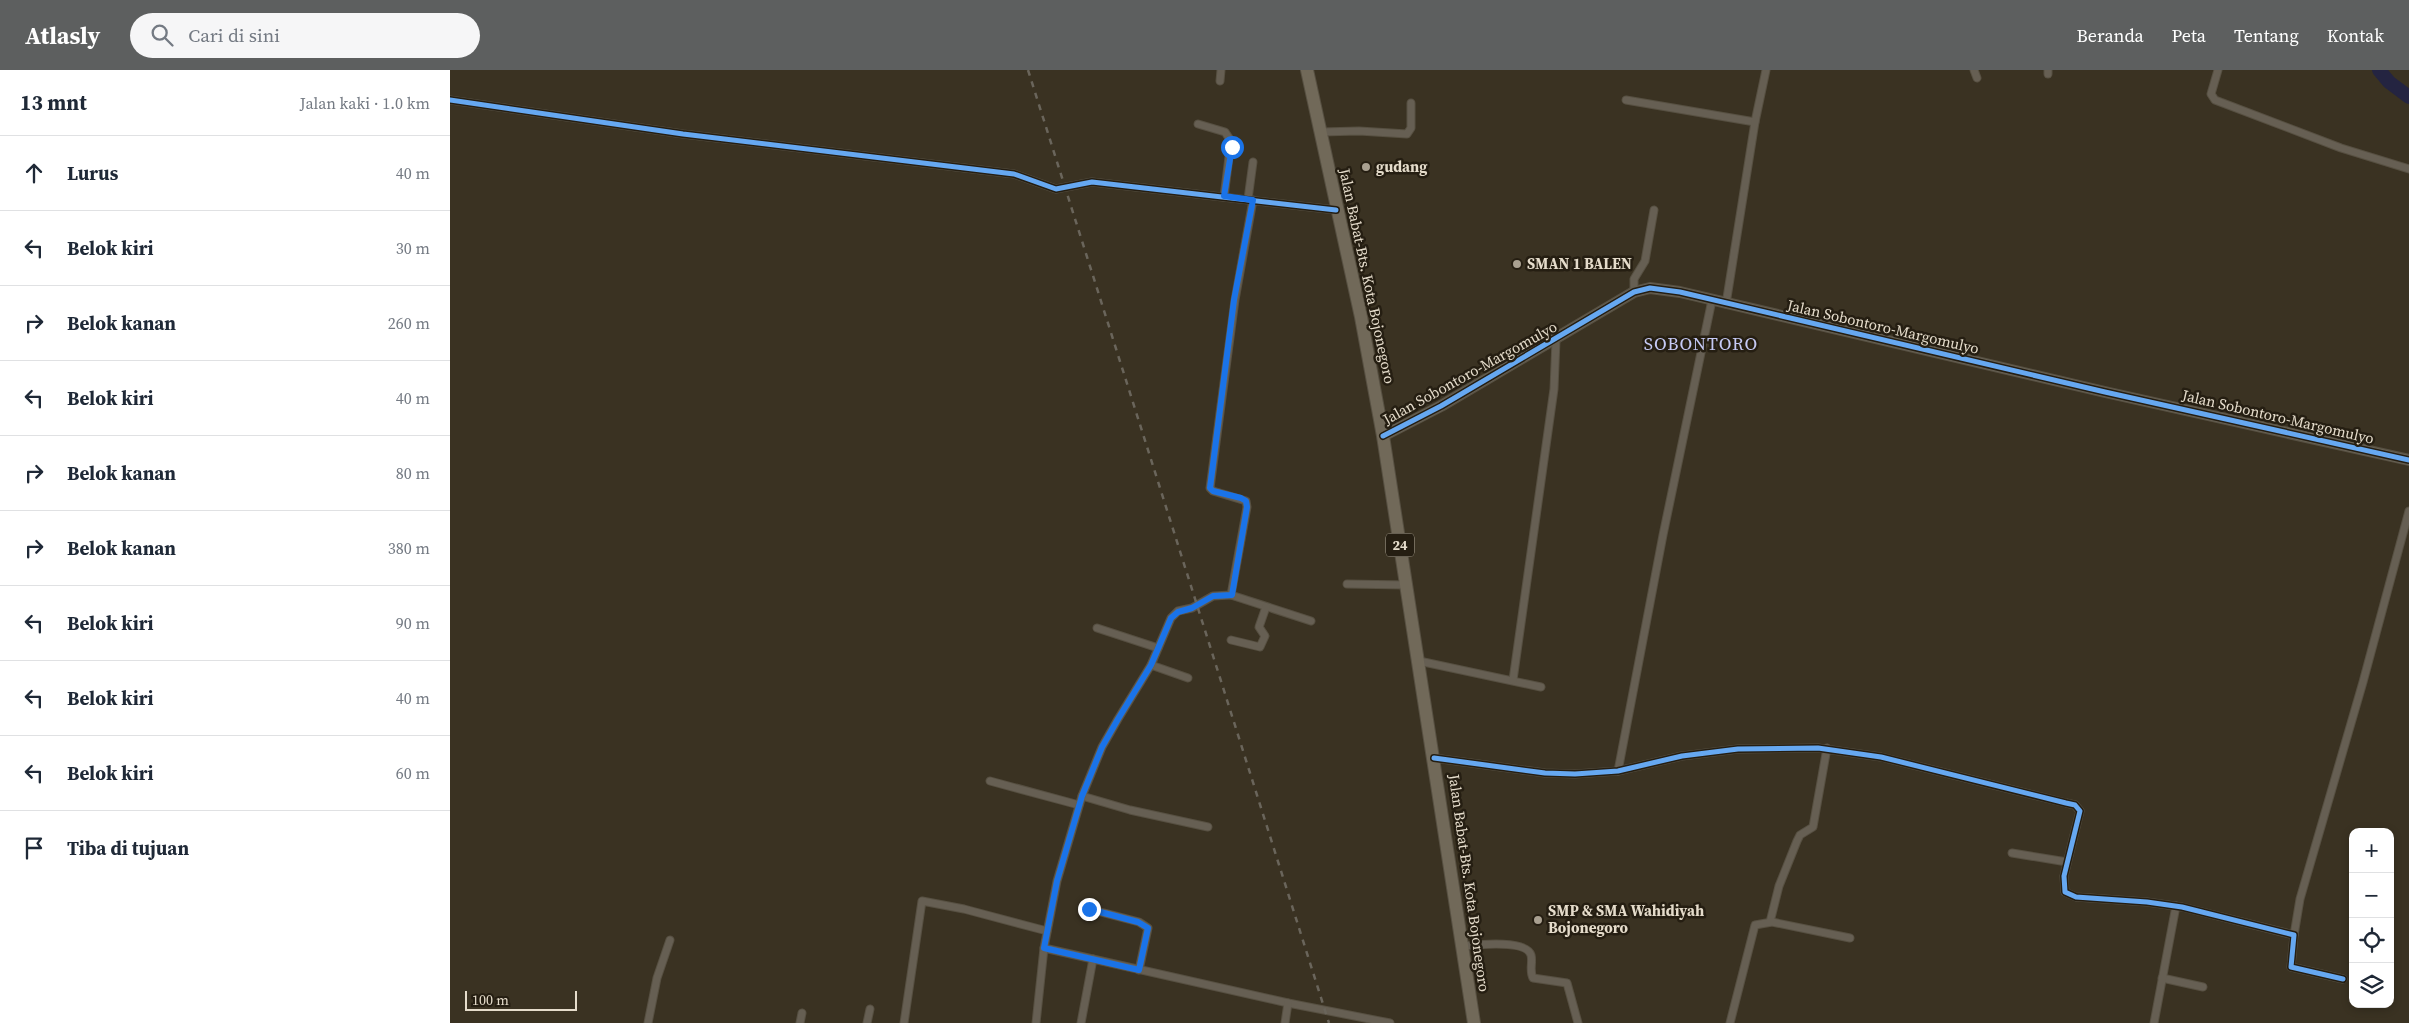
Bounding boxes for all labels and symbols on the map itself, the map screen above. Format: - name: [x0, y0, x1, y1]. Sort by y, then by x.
- route start: [1221, 136, 1244, 159]
- place label: gudang: [1376, 156, 1427, 177]
- marker: gudang: [1360, 161, 1372, 173]
- street label: Jalan Babat-Bts. Kota Bojonegoro: [1334, 165, 1401, 385]
- place label: SMAN 1 BALEN: [1527, 253, 1632, 274]
- marker: SMAN 1 BALEN: [1511, 258, 1523, 270]
- street label: Jalan Sobontoro-Margomulyo: [1784, 294, 1981, 359]
- street label: Jalan Sobontoro-Margomulyo: [1378, 316, 1561, 430]
- district label: SOBONTORO: [1644, 331, 1758, 356]
- street label: Jalan Sobontoro-Margomulyo: [2179, 384, 2376, 449]
- road number: 24: [1386, 534, 1414, 556]
- street label: Jalan Babat-Bts. Kota Bojonegoro: [1444, 772, 1495, 993]
- route end: [1078, 898, 1101, 921]
- place label: SMP & SMA Wahidiyah Bojonegoro: [1548, 900, 1704, 938]
- marker: SMP & SMA Wahidiyah Bojonegoro: [1532, 914, 1544, 926]
- scale bar: [465, 988, 578, 1011]

